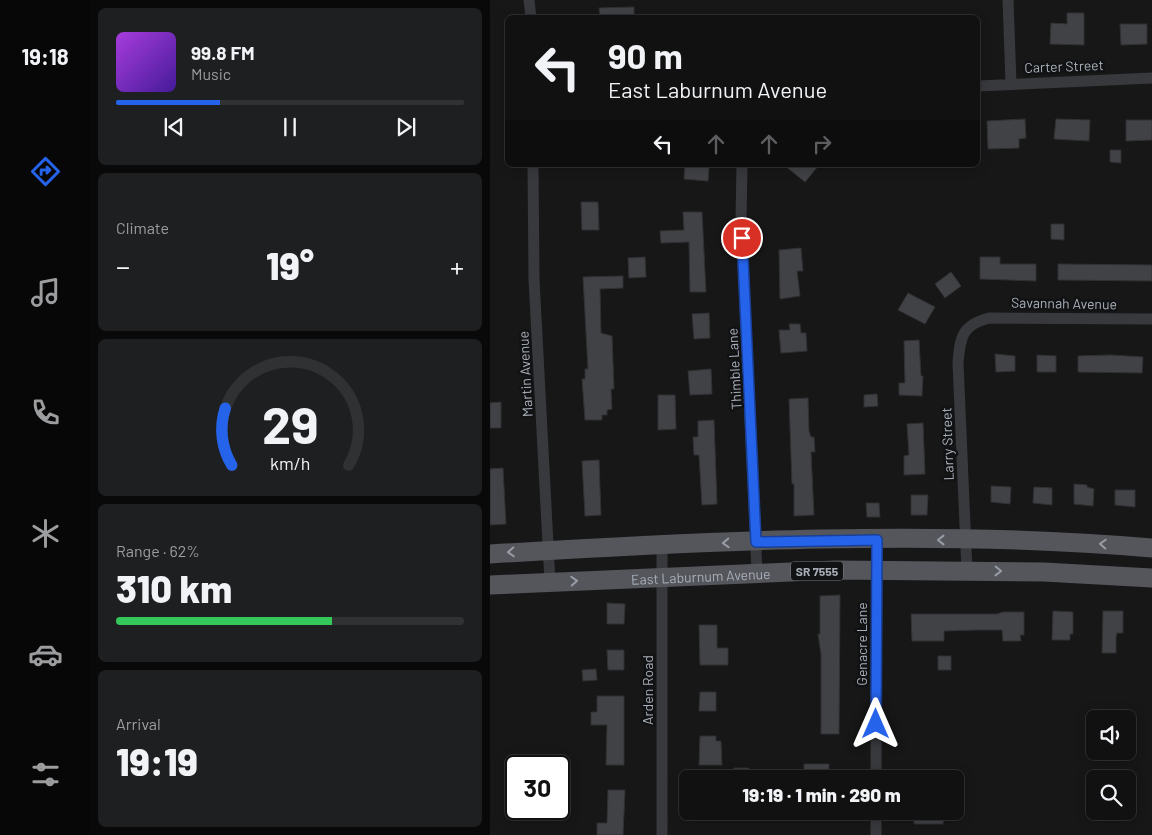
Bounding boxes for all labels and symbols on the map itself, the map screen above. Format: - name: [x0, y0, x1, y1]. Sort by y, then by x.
- street label: Carter Street: [1024, 56, 1104, 76]
- pin: [721, 217, 763, 259]
- street label: Savannah Avenue: [1011, 294, 1117, 312]
- street label: Thimble Lane: [723, 328, 745, 410]
- street label: Martin Avenue: [514, 331, 536, 417]
- street label: Larry Street: [937, 407, 957, 481]
- one-way arrow: [937, 535, 944, 545]
- one-way arrow: [722, 538, 730, 548]
- one-way arrow: [1099, 539, 1107, 550]
- one-way arrow: [507, 547, 515, 558]
- road number: SR 7555: [791, 562, 843, 580]
- street label: East Laburnum Avenue: [631, 564, 771, 587]
- one-way arrow: [995, 566, 1003, 576]
- one-way arrow: [570, 575, 578, 586]
- street label: Genacre Lane: [853, 602, 870, 686]
- street label: Arden Road: [639, 655, 656, 725]
- position arrow: [849, 697, 901, 749]
- speed limit sign: 30: [505, 755, 570, 820]

